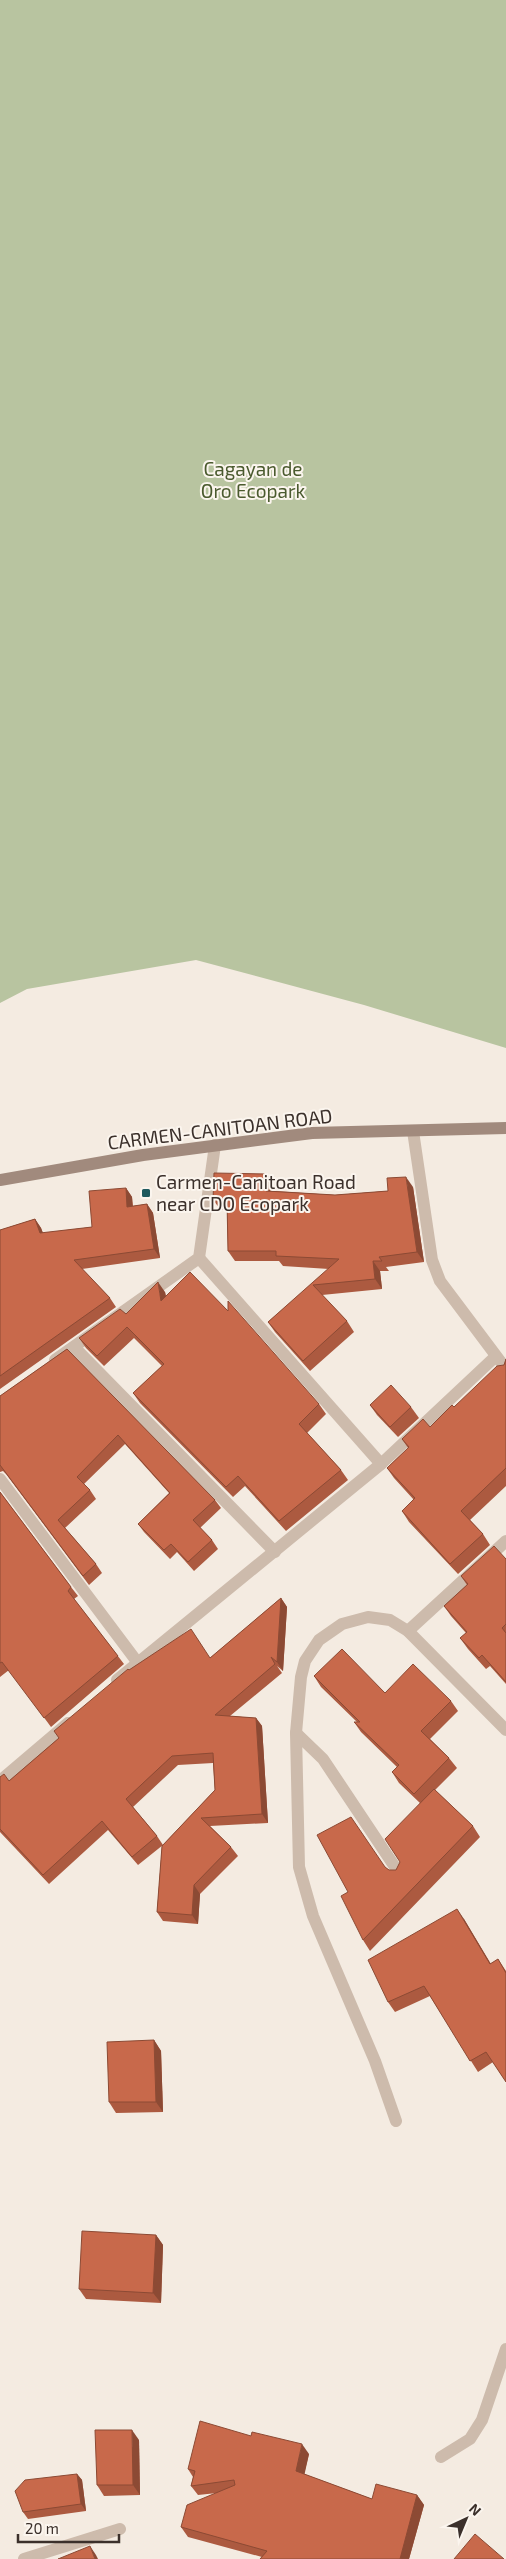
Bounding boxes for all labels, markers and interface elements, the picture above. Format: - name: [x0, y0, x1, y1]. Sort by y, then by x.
- park label: Cagayan de Oro Ecopark: [201, 457, 306, 502]
- street label: CARMEN-CANITOAN ROAD: [106, 1103, 334, 1154]
- place label: Carmen-Canitoan Road near CDO Ecopark: [156, 1170, 356, 1215]
- marker: Carmen-Canitoan Road near CDO Ecopark: [140, 1187, 152, 1199]
- north arrow: [441, 2494, 491, 2544]
- text: N: [466, 2500, 485, 2519]
- scale bar: [18, 2512, 119, 2544]
- text: 20 m: [25, 2519, 59, 2537]

